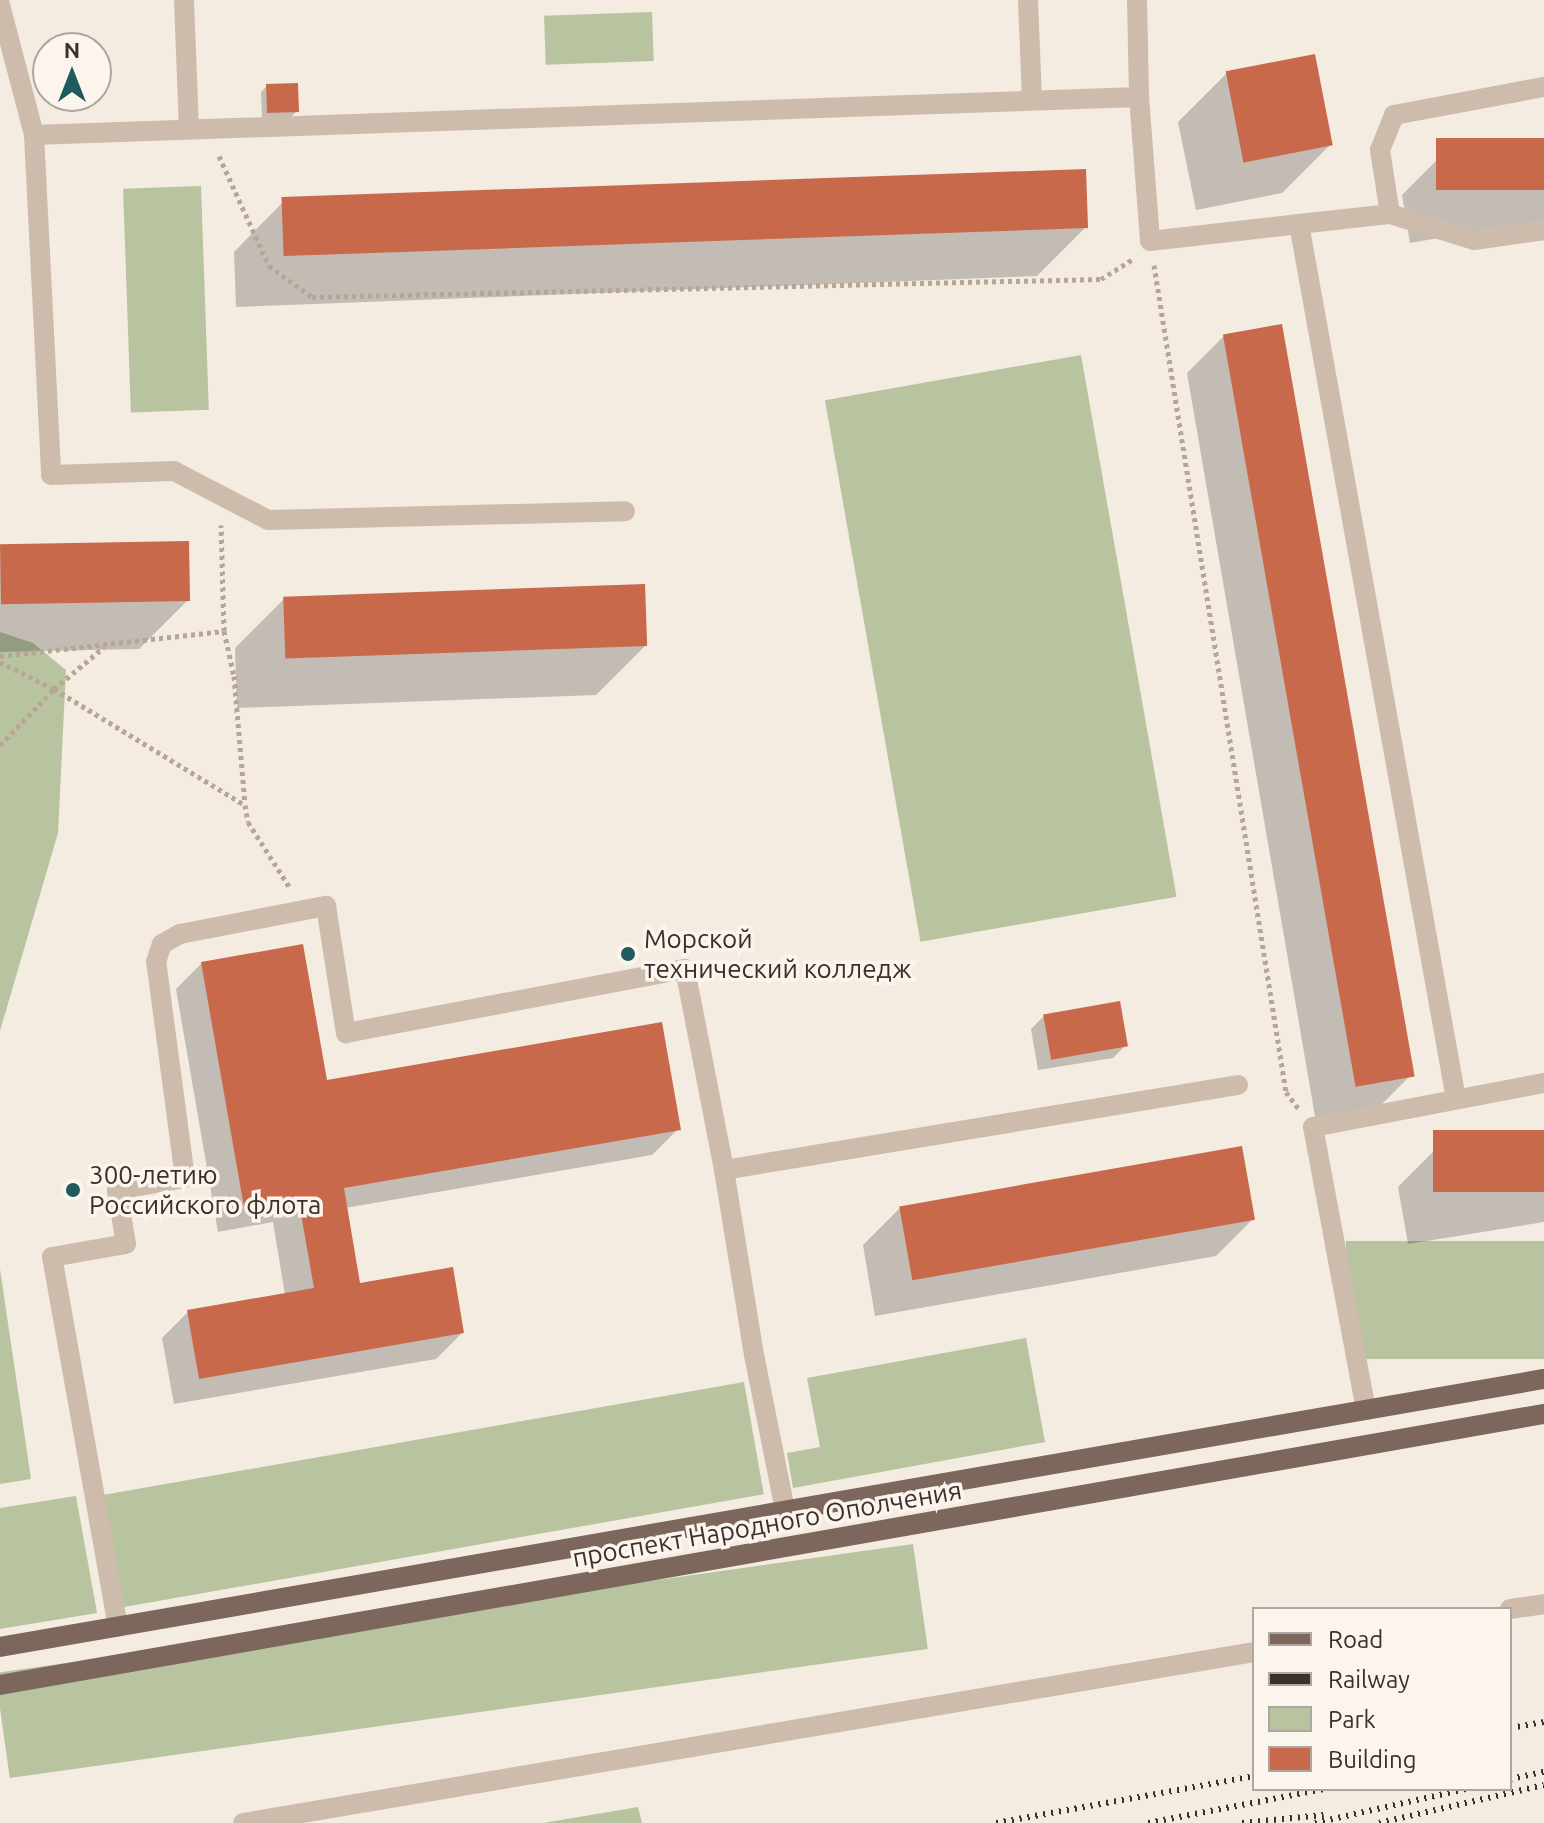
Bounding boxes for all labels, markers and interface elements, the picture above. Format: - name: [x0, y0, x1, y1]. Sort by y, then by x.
- north arrow: [32, 32, 112, 112]
- text: N: [64, 37, 80, 62]
- place label: Морской технический колледж: [644, 923, 912, 984]
- marker: Морской технический колледж: [619, 945, 637, 963]
- place label: 300-летию Российского флота: [89, 1159, 321, 1220]
- marker: 300-летию Российского флота: [64, 1181, 82, 1199]
- street label: проспект Народного Ополчения: [570, 1474, 964, 1574]
- legend: [1252, 1607, 1512, 1791]
- text: Road: [1328, 1626, 1383, 1653]
- text: Railway: [1328, 1666, 1410, 1693]
- text: Park: [1328, 1706, 1376, 1733]
- text: Building: [1328, 1746, 1416, 1773]

